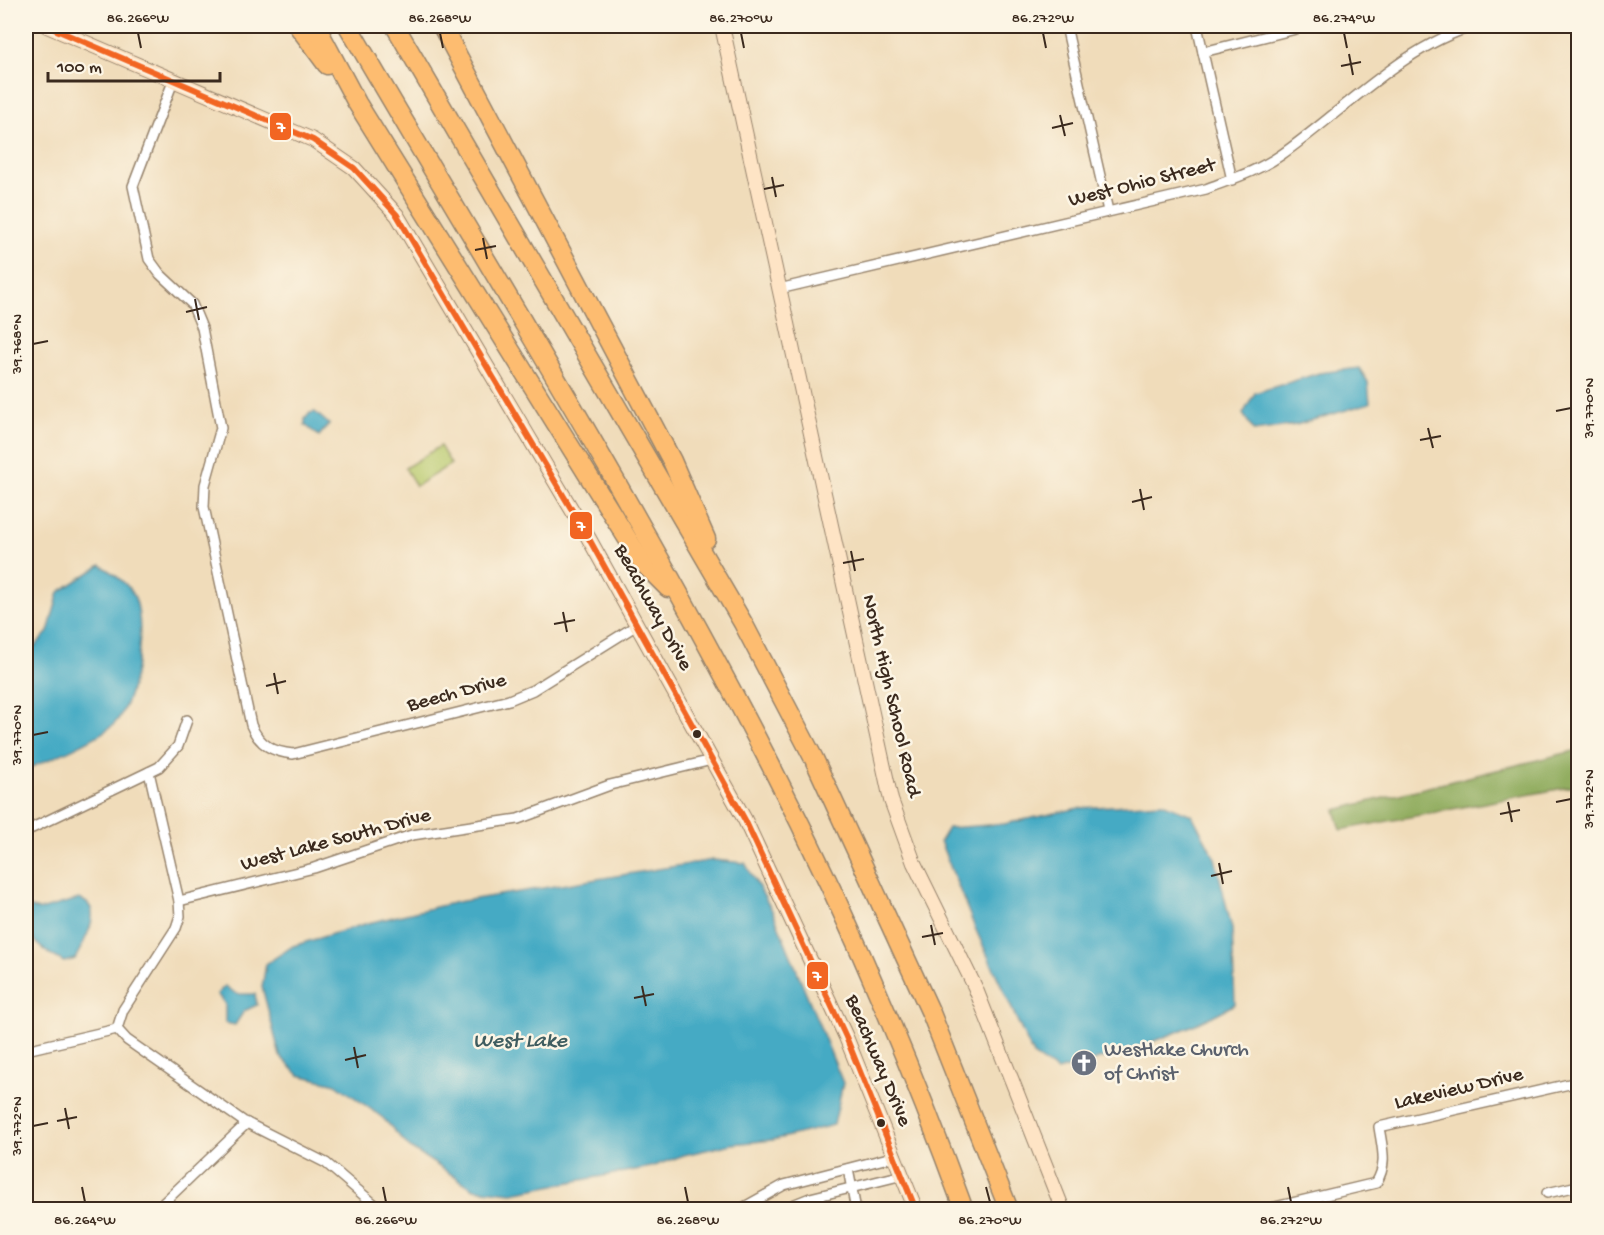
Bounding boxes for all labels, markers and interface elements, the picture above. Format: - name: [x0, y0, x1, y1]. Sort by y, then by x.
- text: 86.266°W: [107, 10, 170, 28]
- text: 86.268°W: [408, 10, 472, 28]
- text: 86.270°W: [709, 10, 773, 28]
- text: 86.272°W: [1012, 10, 1075, 28]
- text: 86.274°W: [1313, 10, 1375, 28]
- scale bar: [48, 45, 220, 83]
- text: 100 m: [56, 58, 102, 79]
- line badge: 7: [269, 112, 292, 141]
- text: 7: [276, 120, 286, 139]
- street label: West Ohio Street: [1066, 153, 1220, 214]
- text: 39.768°N: [9, 314, 27, 375]
- text: 39.770°N: [1581, 377, 1599, 439]
- line badge: 7: [569, 511, 593, 540]
- text: 7: [576, 519, 586, 538]
- street label: Beachway Drive: [606, 540, 698, 677]
- street label: North High School Road: [855, 592, 926, 801]
- street label: Beech Drive: [404, 668, 510, 719]
- text: 39.770°N: [9, 704, 27, 766]
- unlabelled marker: [691, 728, 703, 740]
- text: 39.772°N: [1581, 769, 1599, 830]
- street label: West Lake South Drive: [238, 803, 435, 878]
- line badge: 7: [806, 961, 829, 990]
- text: 7: [812, 969, 822, 988]
- street label: Beachway Drive: [838, 990, 916, 1132]
- water label: West Lake: [473, 1029, 569, 1055]
- place label: Westlake Church of Christ: [1104, 1039, 1249, 1088]
- church icon: Westlake Church of Christ: [1069, 1048, 1099, 1078]
- street label: Lakeview Drive: [1392, 1063, 1527, 1117]
- text: 39.772°N: [9, 1096, 27, 1157]
- unlabelled marker: [875, 1117, 887, 1129]
- text: 86.264°W: [54, 1212, 116, 1230]
- text: 86.266°W: [355, 1212, 418, 1230]
- text: 86.268°W: [656, 1212, 720, 1230]
- text: 86.270°W: [958, 1212, 1022, 1230]
- text: 86.272°W: [1260, 1212, 1323, 1230]

